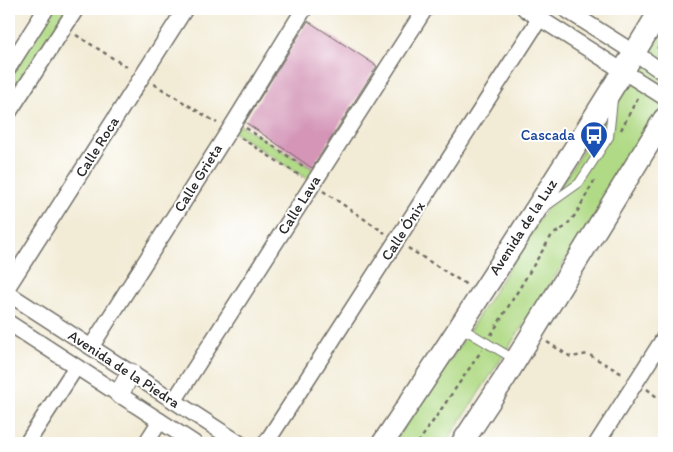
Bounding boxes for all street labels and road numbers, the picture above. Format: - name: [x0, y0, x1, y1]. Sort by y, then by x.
- street label: Calle Roca: [71, 113, 123, 181]
- street label: Calle Grieta: [170, 140, 226, 215]
- street label: Calle Lava: [274, 172, 324, 238]
- street label: Avenida de la Luz: [485, 175, 561, 279]
- street label: Calle Ónix: [377, 197, 429, 264]
- street label: Avenida de la Piedra: [65, 326, 184, 412]

